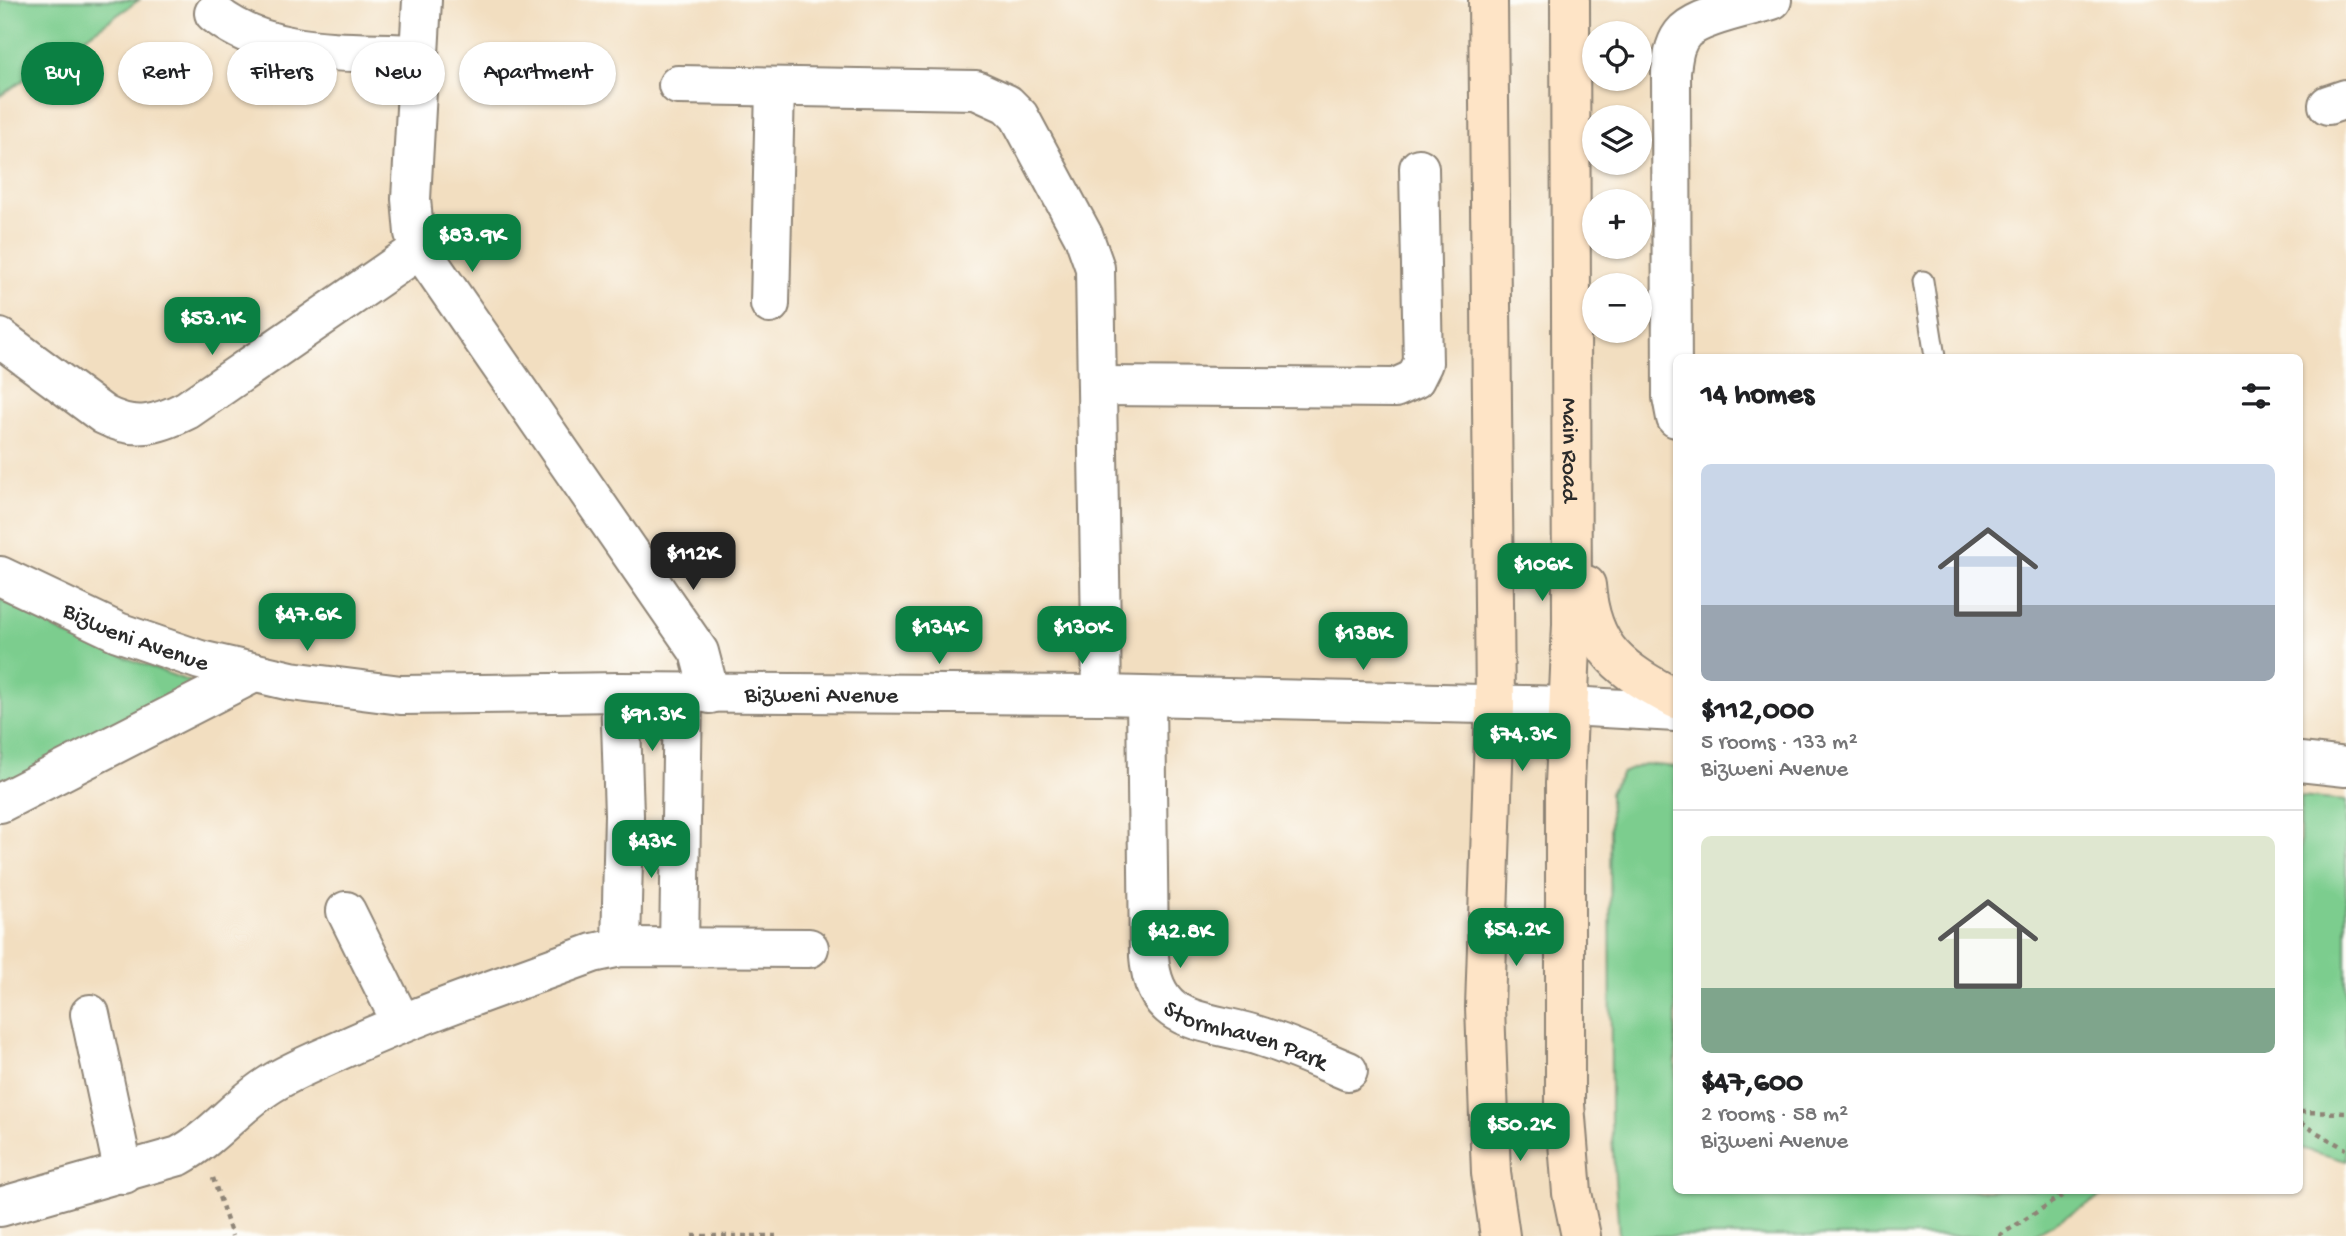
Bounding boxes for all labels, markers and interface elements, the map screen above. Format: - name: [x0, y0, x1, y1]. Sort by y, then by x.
- map controls: [1582, 21, 1652, 343]
- button: locate: [1582, 21, 1652, 91]
- chip: Buy: [21, 42, 104, 105]
- chip: Rent: [118, 42, 213, 105]
- chip: Filters: [227, 42, 337, 105]
- chip: New: [351, 42, 445, 105]
- chip: Apartment: [459, 42, 616, 105]
- button: layers: [1582, 105, 1652, 175]
- button: +: [1582, 189, 1652, 259]
- pin: $83.9K: [415, 215, 529, 274]
- text: $83.9K: [439, 223, 505, 250]
- button: −: [1582, 273, 1652, 343]
- pin: $53.1K: [155, 298, 269, 357]
- text: $53.1K: [180, 306, 244, 333]
- icon: filters: [2237, 377, 2275, 415]
- text: 14 homes: [1701, 379, 1814, 414]
- street label: Main Road: [1553, 398, 1583, 504]
- icon: home: [1925, 509, 2051, 635]
- pin: $112K: [644, 532, 742, 592]
- text: $112K: [667, 541, 719, 568]
- pin: $106K: [1493, 544, 1591, 603]
- text: $106K: [1513, 552, 1571, 579]
- pin: $47.6K: [250, 594, 364, 653]
- street label: Bizweni Avenue: [57, 597, 211, 680]
- text: $47.6K: [275, 602, 339, 629]
- pin: $134K: [890, 606, 988, 666]
- pin: $130K: [1033, 606, 1131, 666]
- pin: $138K: [1314, 612, 1412, 672]
- text: $134K: [911, 615, 967, 642]
- text: $130K: [1053, 615, 1111, 642]
- text: $138K: [1335, 621, 1391, 648]
- street label: Bizweni Avenue: [744, 682, 899, 712]
- pin: $91.3K: [595, 694, 709, 753]
- text: $112,000: [1701, 695, 1814, 730]
- text: $91.3K: [621, 702, 683, 729]
- pin: $74.3K: [1465, 714, 1579, 773]
- text: $74.3K: [1489, 722, 1555, 749]
- text: 5 rooms · 133 m²: [1701, 730, 1858, 757]
- text: Bizweni Avenue: [1701, 757, 1848, 784]
- pin: $43K: [610, 820, 692, 880]
- text: $43K: [628, 829, 674, 856]
- icon: home: [1925, 881, 2051, 1007]
- pin: $54.2K: [1459, 908, 1573, 968]
- pin: $42.8K: [1123, 911, 1237, 970]
- text: $54.2K: [1484, 917, 1548, 944]
- text: $42.8K: [1148, 919, 1212, 946]
- street label: Stormhaven Park: [1156, 996, 1333, 1080]
- text: $47,600: [1701, 1067, 1803, 1102]
- text: 2 rooms · 58 m²: [1701, 1102, 1848, 1129]
- pin: $50.2K: [1463, 1104, 1577, 1163]
- text: $50.2K: [1487, 1112, 1553, 1139]
- text: Bizweni Avenue: [1701, 1129, 1848, 1156]

